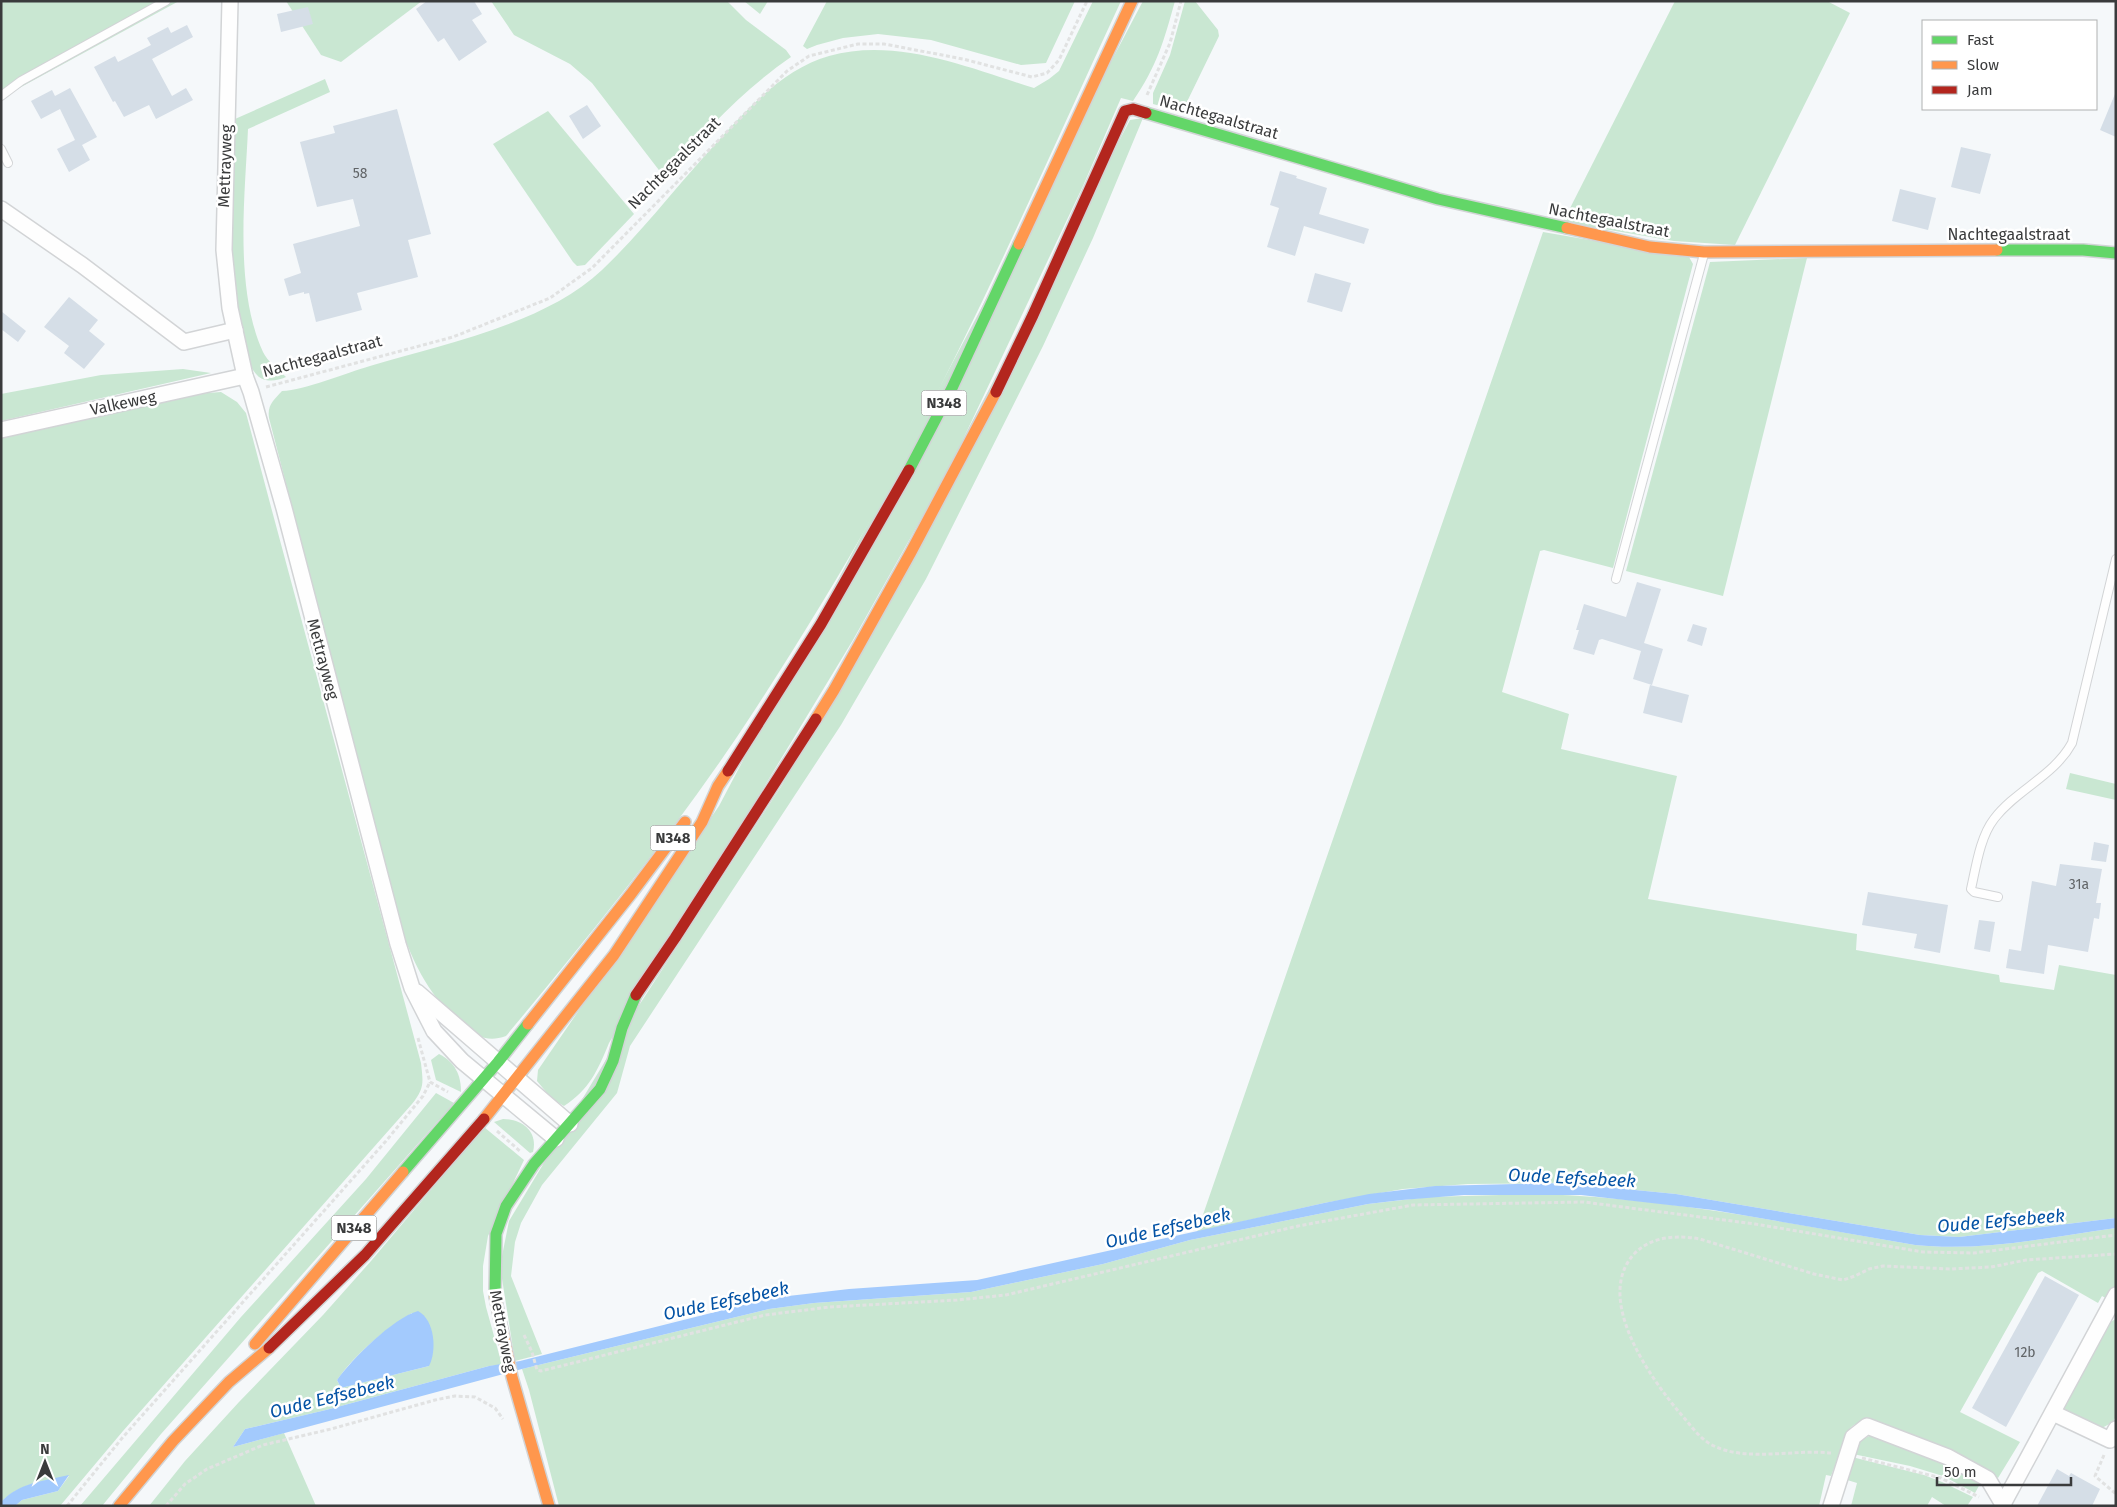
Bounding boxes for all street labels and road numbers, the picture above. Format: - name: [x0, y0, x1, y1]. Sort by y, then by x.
- street label: Nachtegaalstraat: [1157, 91, 1281, 143]
- street label: Nachtegaalstraat: [624, 113, 724, 213]
- street label: Mettrayweg: [214, 123, 236, 208]
- street label: Nachtegaalstraat: [1547, 199, 1671, 241]
- street label: Nachtegaalstraat: [1948, 225, 2071, 244]
- street label: Nachtegaalstraat: [260, 331, 384, 381]
- street label: Valkeweg: [88, 387, 158, 419]
- road number: N348: [922, 390, 966, 416]
- street label: Mettrayweg: [303, 616, 343, 702]
- road number: N348: [650, 826, 696, 850]
- road number: N348: [332, 1216, 376, 1240]
- street label: Mettrayweg: [486, 1288, 520, 1374]

